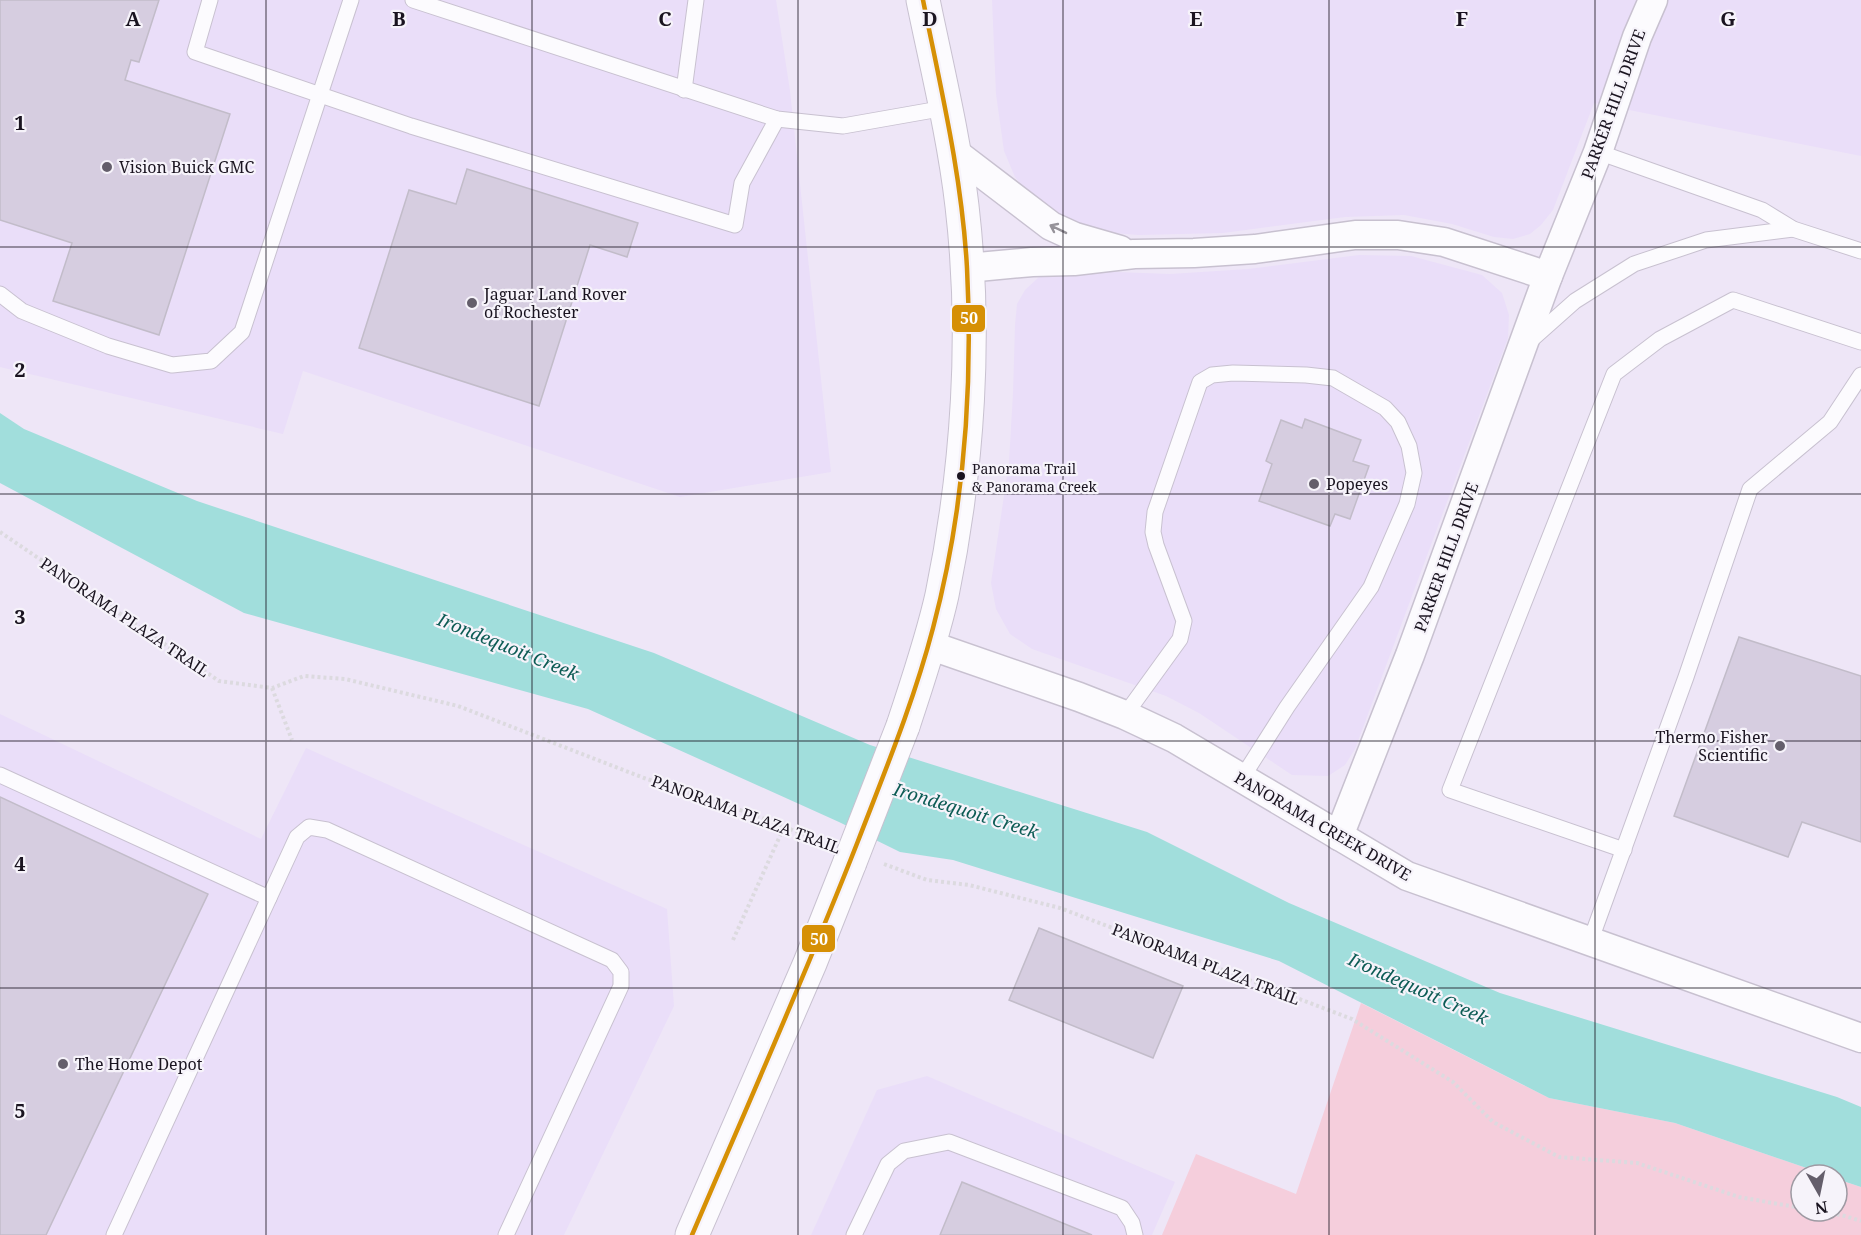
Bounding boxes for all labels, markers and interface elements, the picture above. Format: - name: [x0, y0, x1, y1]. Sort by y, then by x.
- text: A: [125, 5, 141, 32]
- text: B: [392, 5, 406, 32]
- text: C: [658, 5, 672, 32]
- text: D: [922, 5, 938, 32]
- text: E: [1189, 5, 1203, 32]
- text: F: [1456, 5, 1468, 32]
- text: G: [1720, 5, 1736, 32]
- street label: PARKER HILL DRIVE: [1576, 26, 1650, 182]
- text: 1: [14, 109, 26, 136]
- place label: Vision Buick GMC: [119, 156, 255, 178]
- marker: Vision Buick GMC: [100, 160, 114, 174]
- one-way arrow: [1050, 223, 1068, 235]
- place label: Jaguar Land Rover of Rochester: [483, 283, 627, 323]
- marker: Jaguar Land Rover of Rochester: [465, 296, 479, 310]
- line badge: 50: [951, 304, 986, 333]
- text: 50: [960, 307, 978, 329]
- text: 2: [14, 356, 26, 383]
- place label: Panorama Trail & Panorama Creek: [972, 459, 1098, 496]
- marker: Panorama Trail & Panorama Creek: [955, 470, 967, 482]
- place label: Popeyes: [1326, 473, 1388, 495]
- marker: Popeyes: [1307, 477, 1321, 491]
- street label: PARKER HILL DRIVE: [1409, 479, 1483, 635]
- street label: PANORAMA PLAZA TRAIL: [36, 552, 214, 682]
- text: 3: [14, 603, 26, 630]
- water label: Irondequoit Creek: [433, 606, 583, 686]
- place label: Thermo Fisher Scientific: [1655, 726, 1768, 766]
- marker: Thermo Fisher Scientific: [1773, 739, 1787, 753]
- street label: PANORAMA CREEK DRIVE: [1231, 766, 1415, 886]
- street label: PANORAMA PLAZA TRAIL: [648, 770, 844, 858]
- water label: Irondequoit Creek: [890, 776, 1042, 844]
- text: 4: [14, 850, 26, 877]
- street label: PANORAMA PLAZA TRAIL: [1109, 918, 1303, 1010]
- line badge: 50: [801, 924, 836, 953]
- text: 50: [810, 928, 828, 950]
- water label: Irondequoit Creek: [1344, 946, 1493, 1030]
- place label: The Home Depot: [75, 1053, 203, 1075]
- marker: The Home Depot: [56, 1057, 70, 1071]
- text: 5: [14, 1097, 26, 1124]
- north arrow: [1789, 1163, 1849, 1223]
- text: N: [1813, 1196, 1829, 1220]

